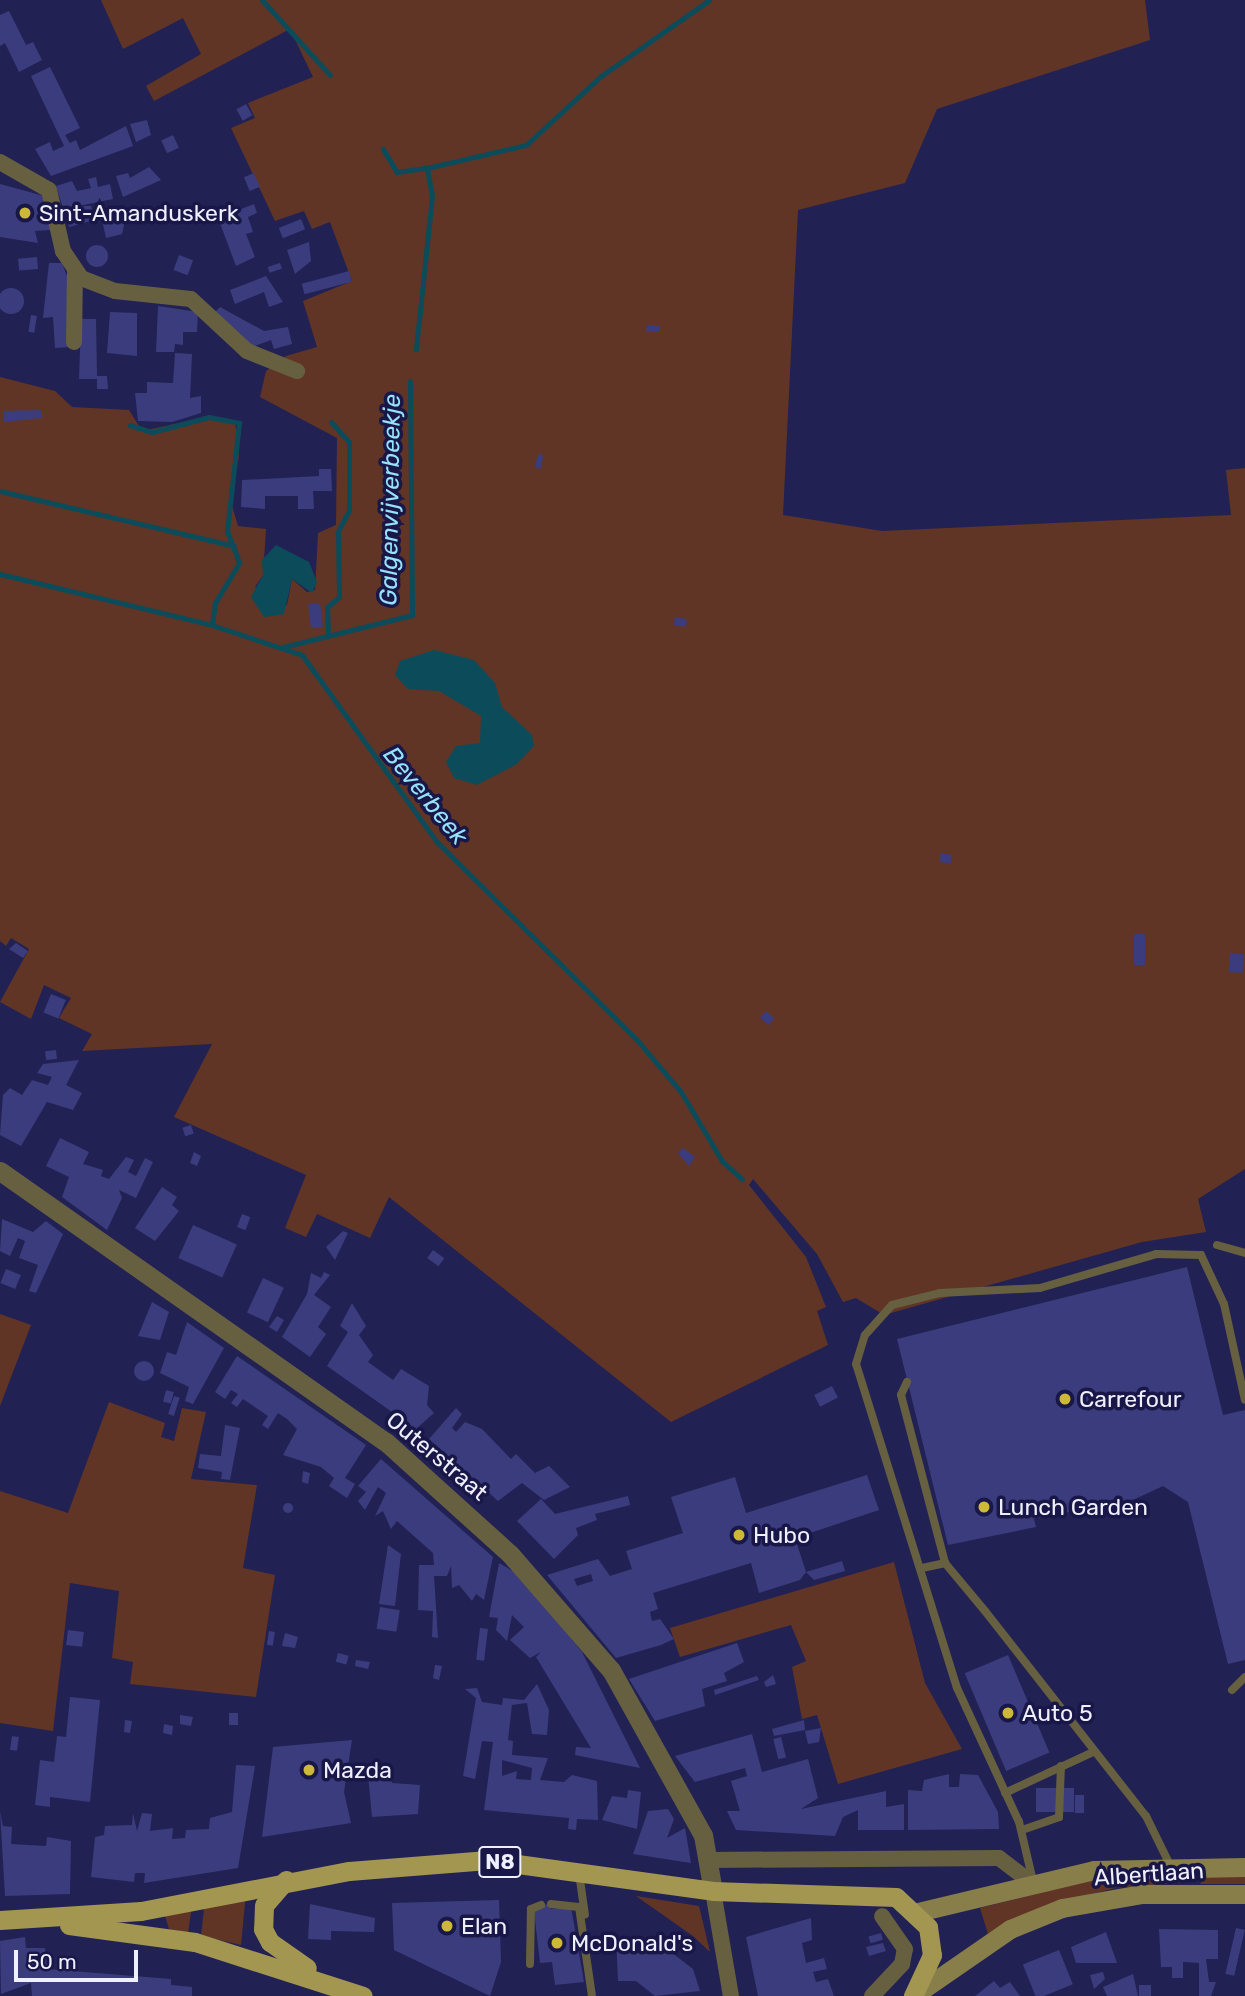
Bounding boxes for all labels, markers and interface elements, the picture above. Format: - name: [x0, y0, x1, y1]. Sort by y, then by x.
- place label: Sint-Amanduskerk: [39, 199, 239, 227]
- marker: Sint-Amanduskerk: [17, 205, 33, 221]
- water label: Galgenvijverbeekje: [375, 394, 407, 606]
- water label: Beverbeek: [377, 741, 473, 851]
- place label: Carrefour: [1079, 1385, 1181, 1413]
- marker: Carrefour: [1057, 1391, 1073, 1407]
- street label: Outerstraat: [381, 1406, 493, 1506]
- place label: Lunch Garden: [998, 1493, 1148, 1521]
- marker: Lunch Garden: [976, 1499, 992, 1515]
- place label: Hubo: [753, 1521, 810, 1549]
- marker: Hubo: [731, 1527, 747, 1543]
- place label: Auto 5: [1022, 1699, 1093, 1727]
- marker: Auto 5: [1000, 1705, 1016, 1721]
- place label: Mazda: [323, 1756, 392, 1784]
- marker: Mazda: [301, 1762, 317, 1778]
- road number: N8: [477, 1844, 523, 1880]
- street label: Albertlaan: [1093, 1856, 1205, 1892]
- place label: Elan: [461, 1912, 507, 1940]
- marker: Elan: [439, 1918, 455, 1934]
- place label: McDonald's: [571, 1929, 693, 1957]
- marker: McDonald's: [549, 1935, 565, 1951]
- scale bar: [18, 1937, 142, 1981]
- text: 50 m: [27, 1949, 77, 1974]

